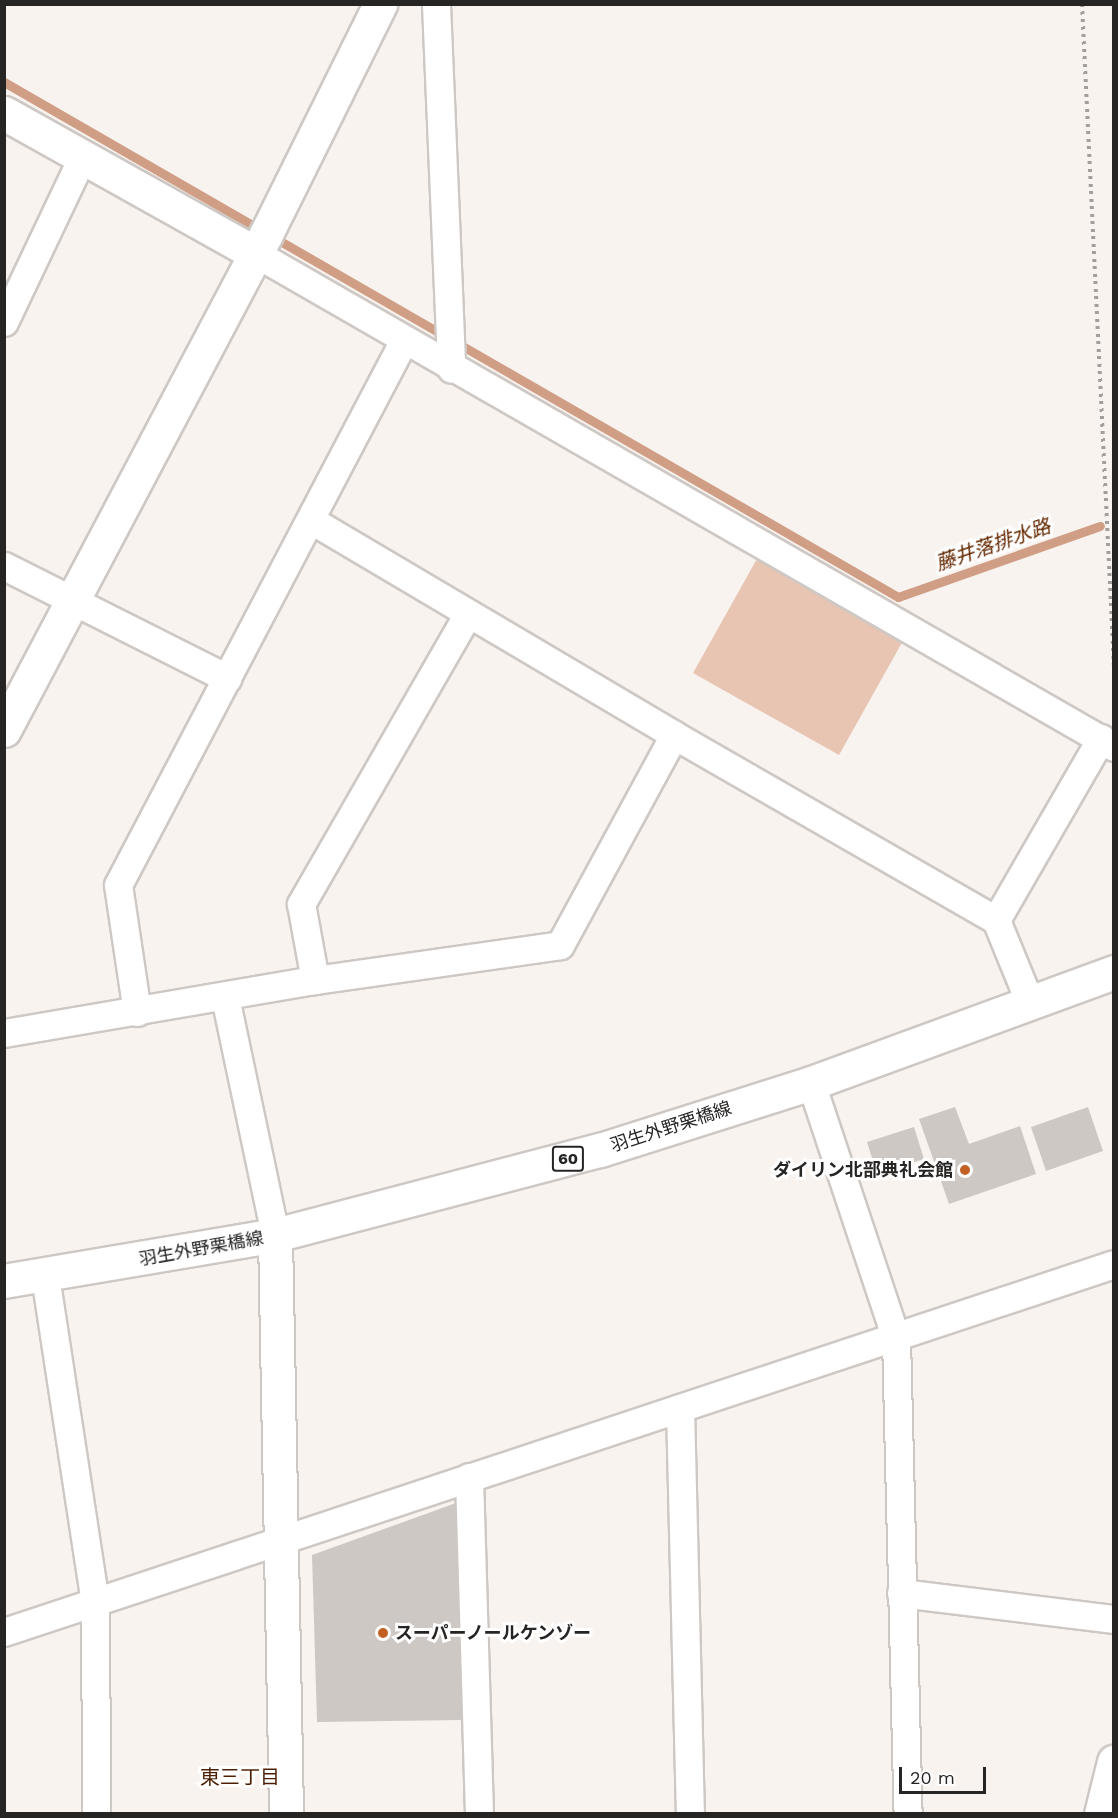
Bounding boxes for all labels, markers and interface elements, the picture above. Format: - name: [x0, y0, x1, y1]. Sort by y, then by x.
- water label: 藤井落排水路: [932, 514, 1054, 576]
- street label: 羽生外野栗橋線: [608, 1097, 734, 1157]
- road number: 60: [552, 1146, 584, 1172]
- place label: ダイリン北部典礼会館: [773, 1159, 953, 1181]
- marker: ダイリン北部典礼会館: [958, 1163, 972, 1177]
- street label: 羽生外野栗橋線: [137, 1227, 265, 1271]
- place label: スーパーノールケンゾー: [395, 1622, 593, 1644]
- marker: スーパーノールケンゾー: [376, 1626, 390, 1640]
- scale bar: [902, 1755, 989, 1793]
- district label: 東三丁目: [200, 1765, 280, 1789]
- text: 20 m: [910, 1767, 955, 1788]

